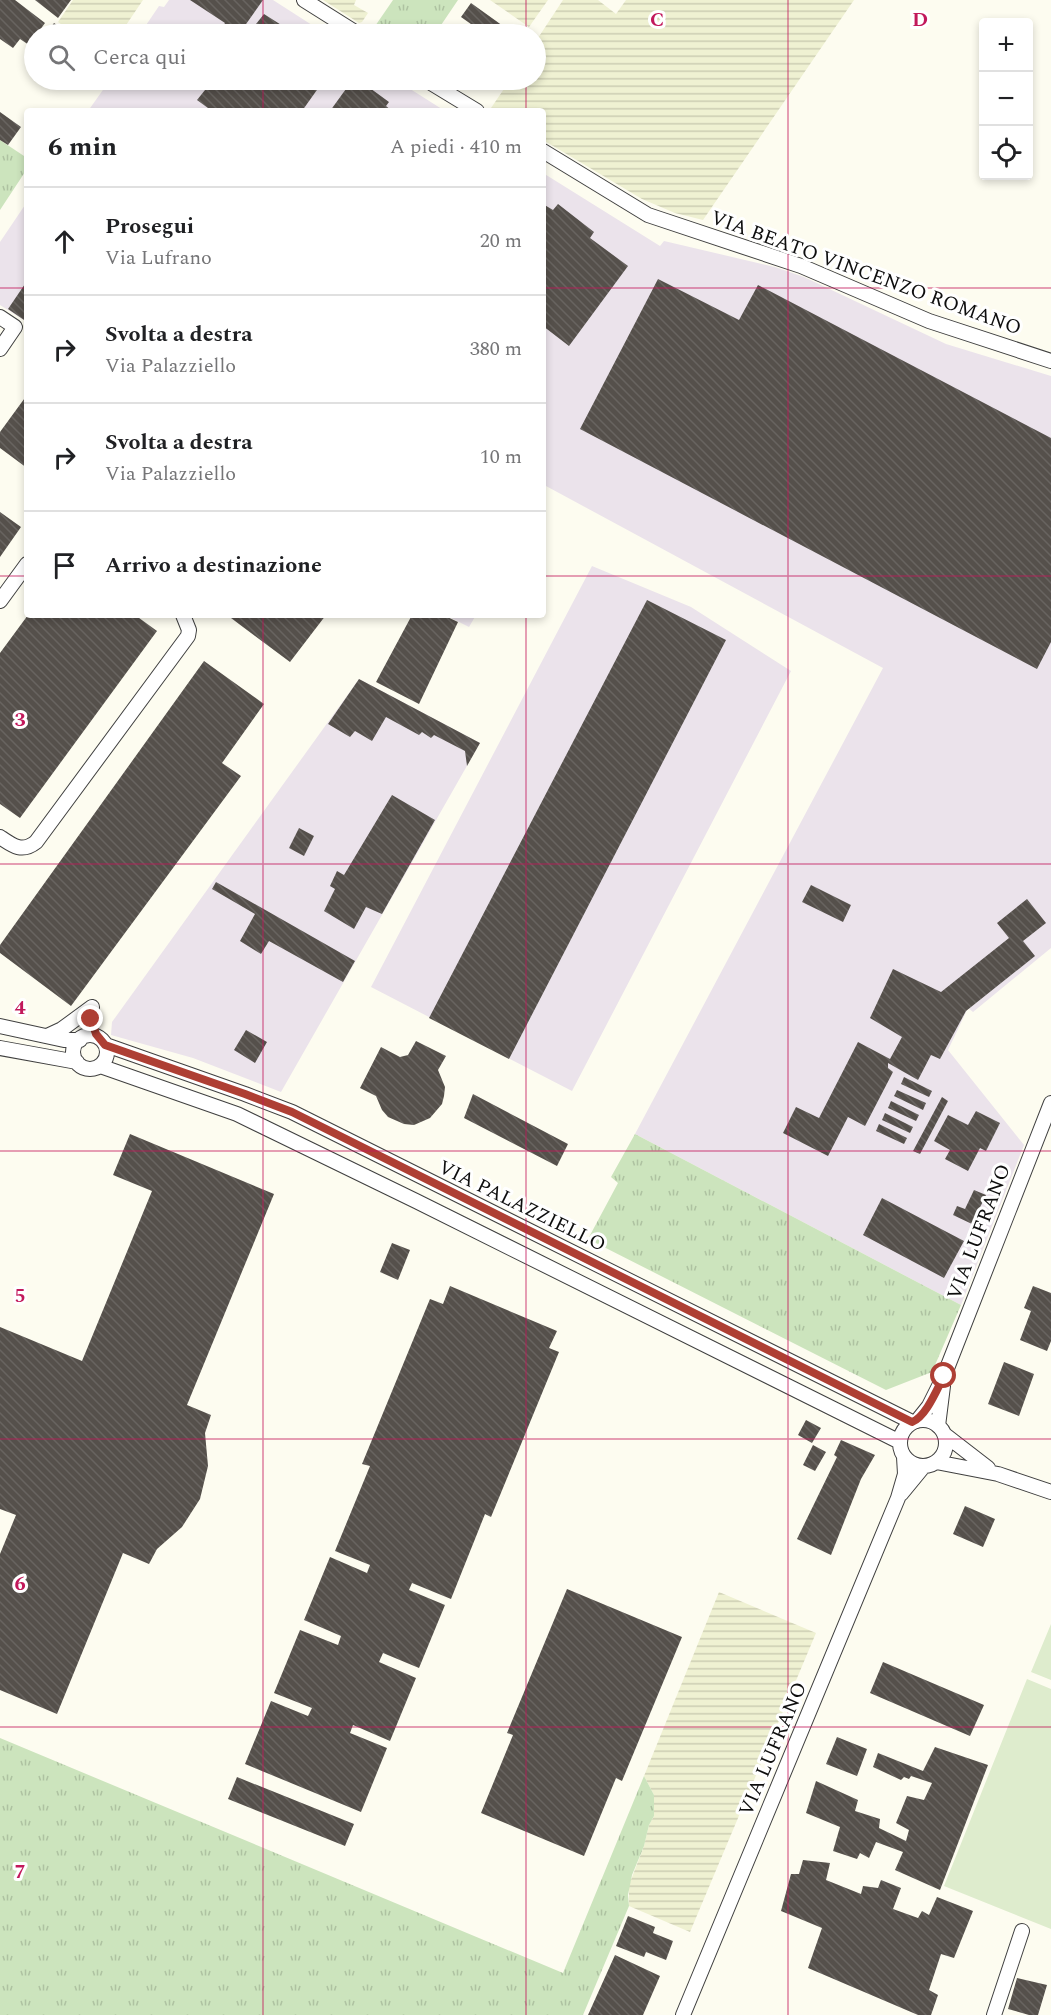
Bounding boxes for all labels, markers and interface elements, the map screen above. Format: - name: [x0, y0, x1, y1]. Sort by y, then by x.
- text: C: [650, 5, 664, 35]
- text: D: [912, 5, 928, 35]
- map controls: [979, 18, 1033, 180]
- button: +: [979, 18, 1033, 72]
- search box: [24, 24, 546, 90]
- icon: search: [45, 41, 78, 74]
- text: Cerca qui: [93, 41, 187, 74]
- button: −: [979, 72, 1033, 126]
- button: locate: [979, 126, 1033, 180]
- text: 6 min: [48, 127, 117, 167]
- text: A piedi · 410 m: [390, 132, 522, 162]
- street label: VIA BEATO VINCENZO ROMANO: [706, 203, 1026, 343]
- text: Prosegui: [105, 210, 194, 243]
- icon: ahead: [48, 225, 81, 258]
- text: 20 m: [480, 226, 522, 256]
- text: Via Lufrano: [105, 243, 212, 273]
- text: Svolta a destra: [105, 318, 252, 351]
- icon: right: [48, 333, 81, 366]
- text: 380 m: [470, 334, 522, 364]
- text: Via Palazziello: [105, 351, 236, 381]
- text: Svolta a destra: [105, 426, 252, 459]
- icon: right: [48, 441, 81, 474]
- text: 10 m: [480, 442, 522, 472]
- text: Via Palazziello: [105, 459, 236, 489]
- icon: arrive: [48, 549, 81, 582]
- text: Arrivo a destinazione: [105, 549, 322, 582]
- text: 3: [14, 705, 26, 735]
- text: 4: [14, 993, 26, 1023]
- route end: [77, 1005, 103, 1031]
- street label: VIA PALAZZIELLO: [433, 1152, 611, 1260]
- street label: VIA LUFRANO: [939, 1160, 1019, 1304]
- text: 5: [14, 1281, 26, 1311]
- route start: [930, 1362, 956, 1388]
- text: 6: [14, 1569, 26, 1599]
- street label: VIA LUFRANO: [731, 1677, 815, 1821]
- text: 7: [14, 1857, 26, 1887]

